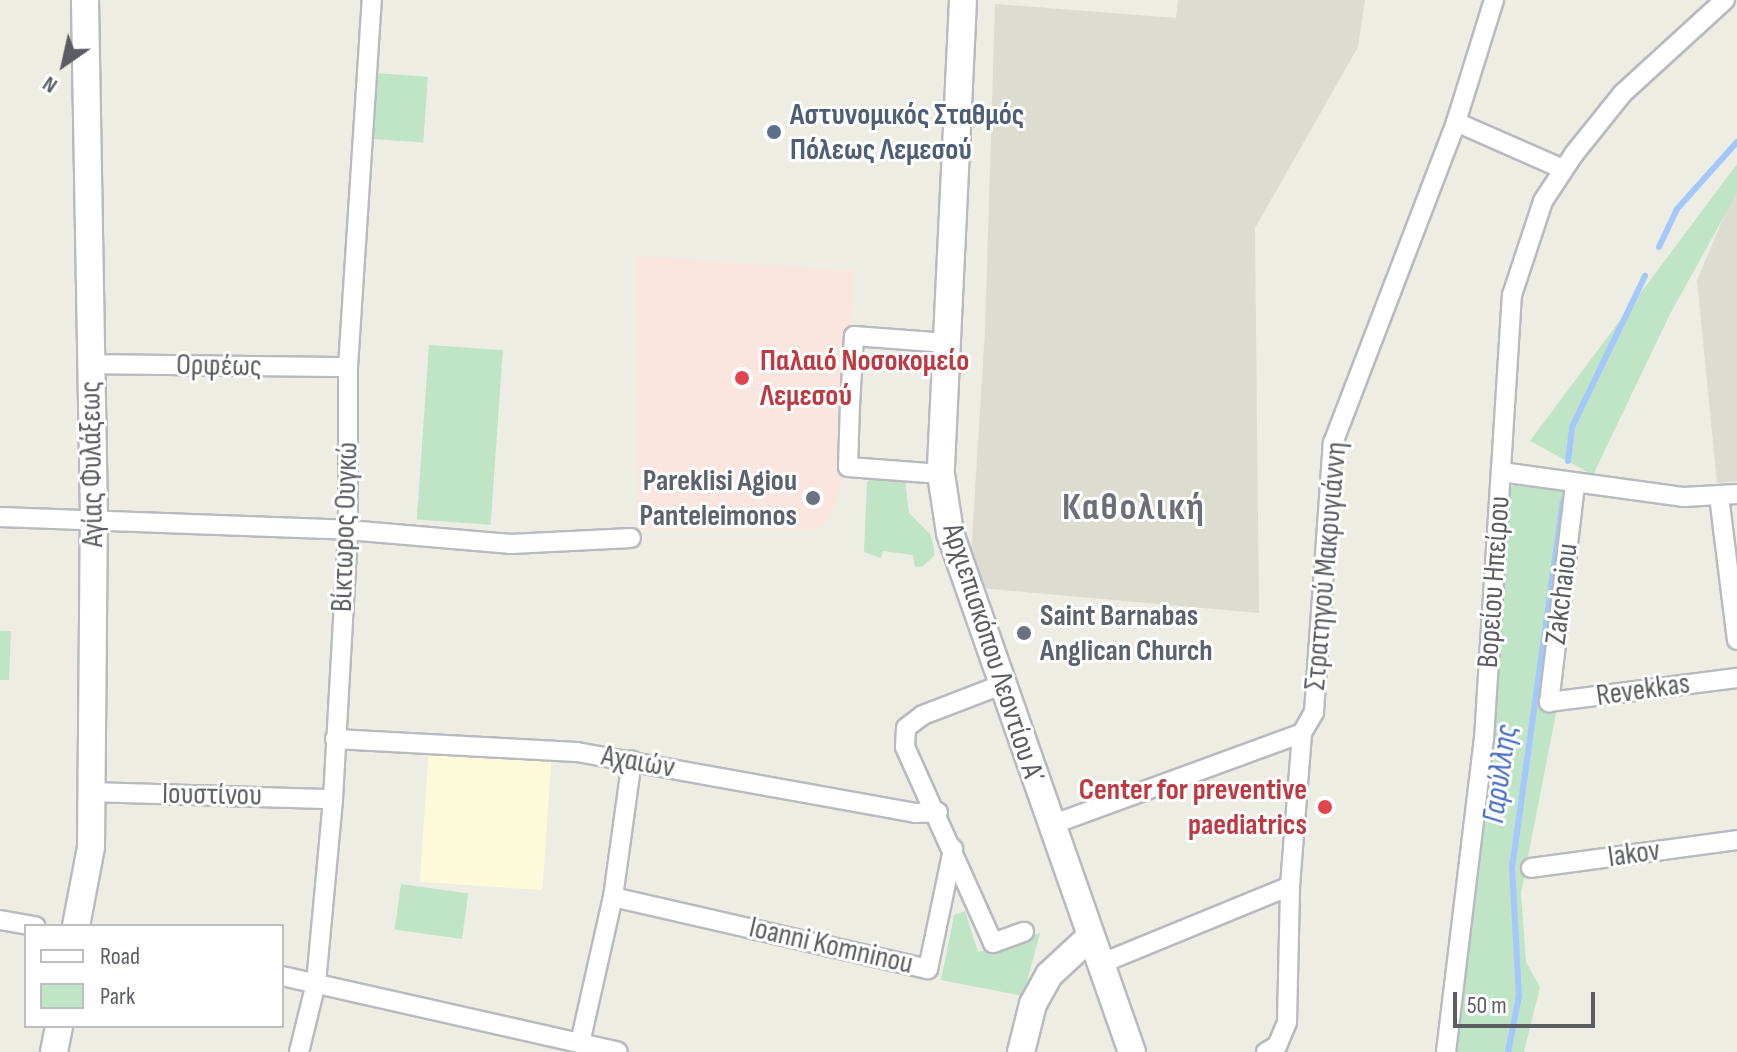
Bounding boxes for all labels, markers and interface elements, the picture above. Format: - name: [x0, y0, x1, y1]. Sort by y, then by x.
- north arrow: [24, 24, 104, 104]
- text: N: [38, 70, 63, 99]
- place label: Αστυνομικός Σταθμός Πόλεως Λεμεσού: [790, 97, 1024, 168]
- marker: Αστυνομικός Σταθμός Πόλεως Λεμεσού: [765, 123, 783, 141]
- place label: Παλαιό Νοσοκομείο Λεμεσού: [760, 343, 969, 414]
- street label: Ορφέως: [176, 347, 262, 385]
- marker: Παλαιό Νοσοκομείο Λεμεσού: [731, 367, 753, 389]
- street label: Αγίας Φυλάξεως: [73, 380, 111, 548]
- street label: Στρατηγού Μακρυγιάννη: [1297, 440, 1355, 692]
- street label: Βίκτωρος Ουγκώ: [324, 441, 366, 613]
- place label: Pareklisi Agiou Panteleimonos: [640, 463, 797, 534]
- district label: Καθολική: [1062, 485, 1206, 531]
- marker: Pareklisi Agiou Panteleimonos: [804, 489, 822, 507]
- street label: Βορείου Ηπείρου: [1470, 495, 1518, 669]
- street label: Αρχιεπισκόπου Λεοντίου Α΄: [934, 519, 1052, 787]
- street label: Zakchaiou: [1538, 541, 1586, 647]
- place label: Saint Barnabas Anglican Church: [1040, 598, 1213, 668]
- marker: Saint Barnabas Anglican Church: [1015, 624, 1033, 642]
- street label: Revekkas: [1594, 666, 1692, 714]
- water label: Γαρύλλης: [1475, 722, 1527, 826]
- street label: Αχαιών: [599, 738, 677, 786]
- place label: Center for preventive paediatrics: [1079, 772, 1307, 842]
- street label: Ιουστίνου: [162, 776, 262, 814]
- marker: Center for preventive paediatrics: [1314, 796, 1336, 818]
- street label: Iakov: [1606, 833, 1662, 875]
- street label: Ioanni Komninou: [746, 910, 916, 982]
- legend: [24, 924, 284, 1028]
- text: Road: [100, 942, 140, 971]
- scale bar: [1457, 976, 1599, 1026]
- text: Park: [100, 982, 135, 1011]
- text: 50 m: [1467, 991, 1507, 1020]

